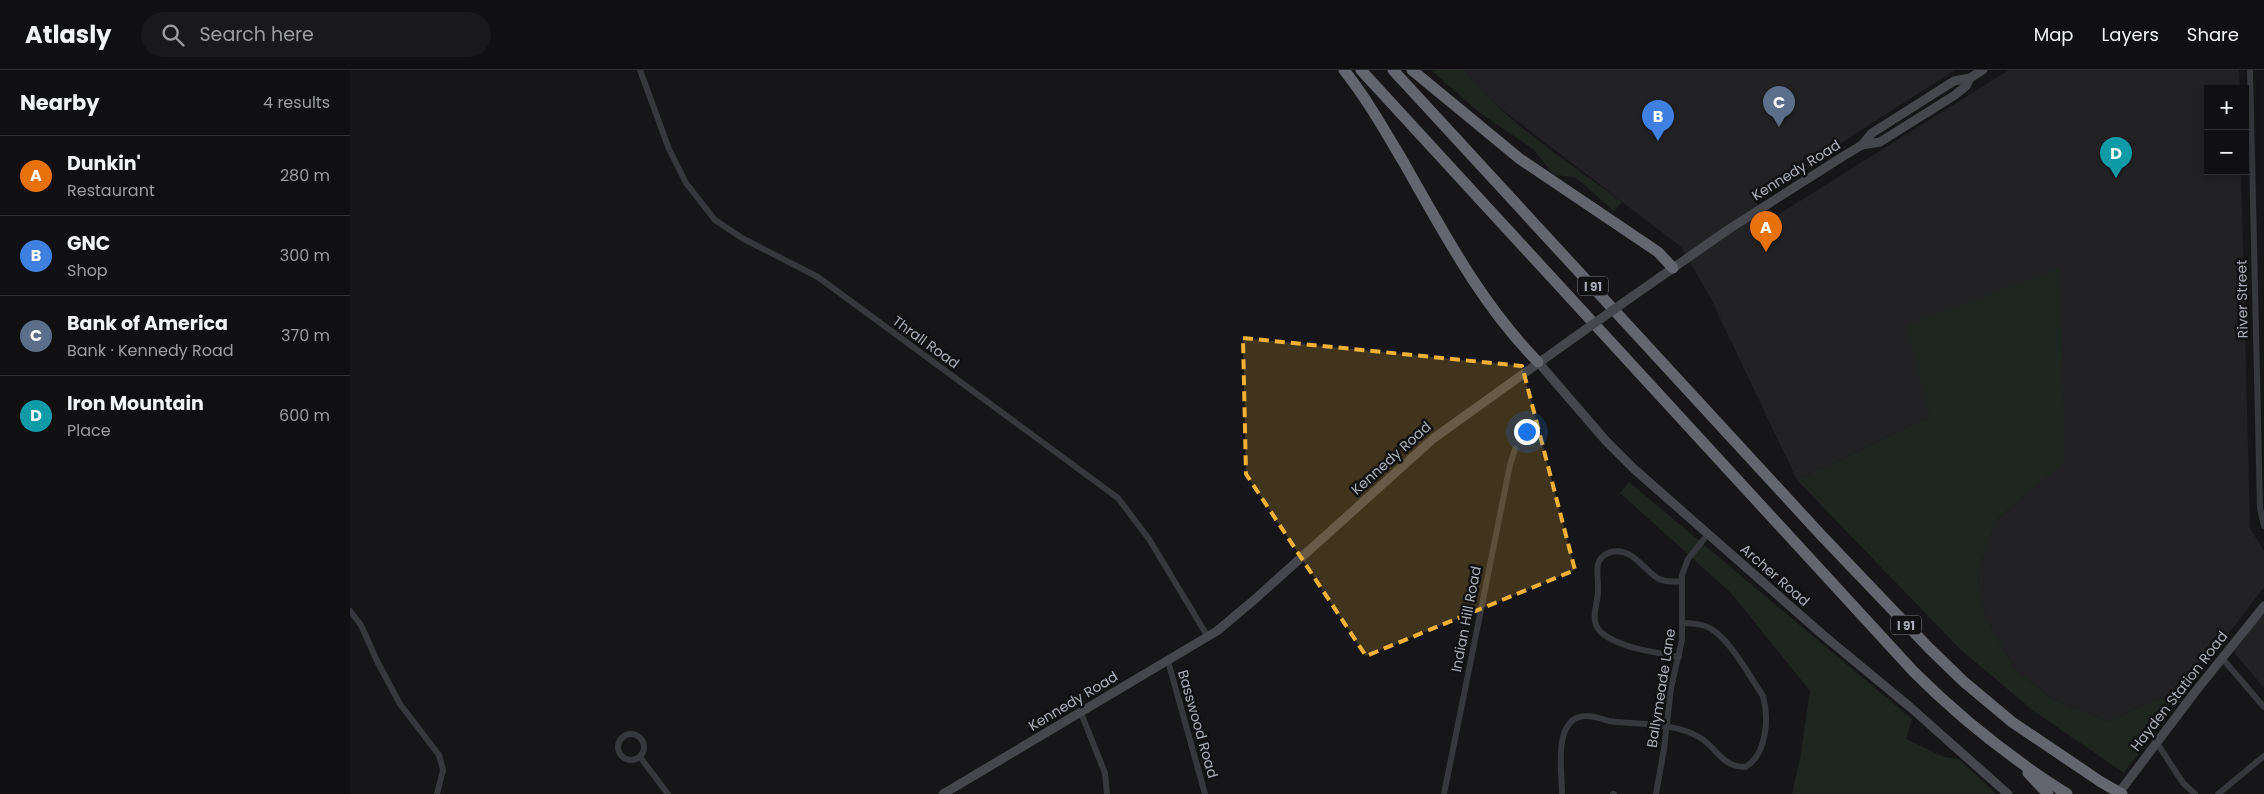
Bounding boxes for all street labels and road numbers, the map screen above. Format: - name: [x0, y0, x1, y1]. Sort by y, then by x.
- street label: Kennedy Road: [1748, 135, 1844, 205]
- street label: River Street: [2231, 260, 2253, 338]
- road number: I 91: [1578, 277, 1608, 296]
- street label: Thrall Road: [888, 311, 964, 373]
- street label: Kennedy Road: [1347, 417, 1435, 499]
- street label: Archer Road: [1736, 539, 1814, 611]
- street label: Indian Hill Road: [1446, 564, 1486, 674]
- road number: I 91: [1891, 616, 1921, 634]
- street label: Ballymeade Lane: [1642, 627, 1680, 749]
- street label: Hayden Station Road: [2126, 627, 2232, 755]
- street label: Kennedy Road: [1024, 666, 1122, 736]
- street label: Basswood Road: [1173, 668, 1223, 780]

